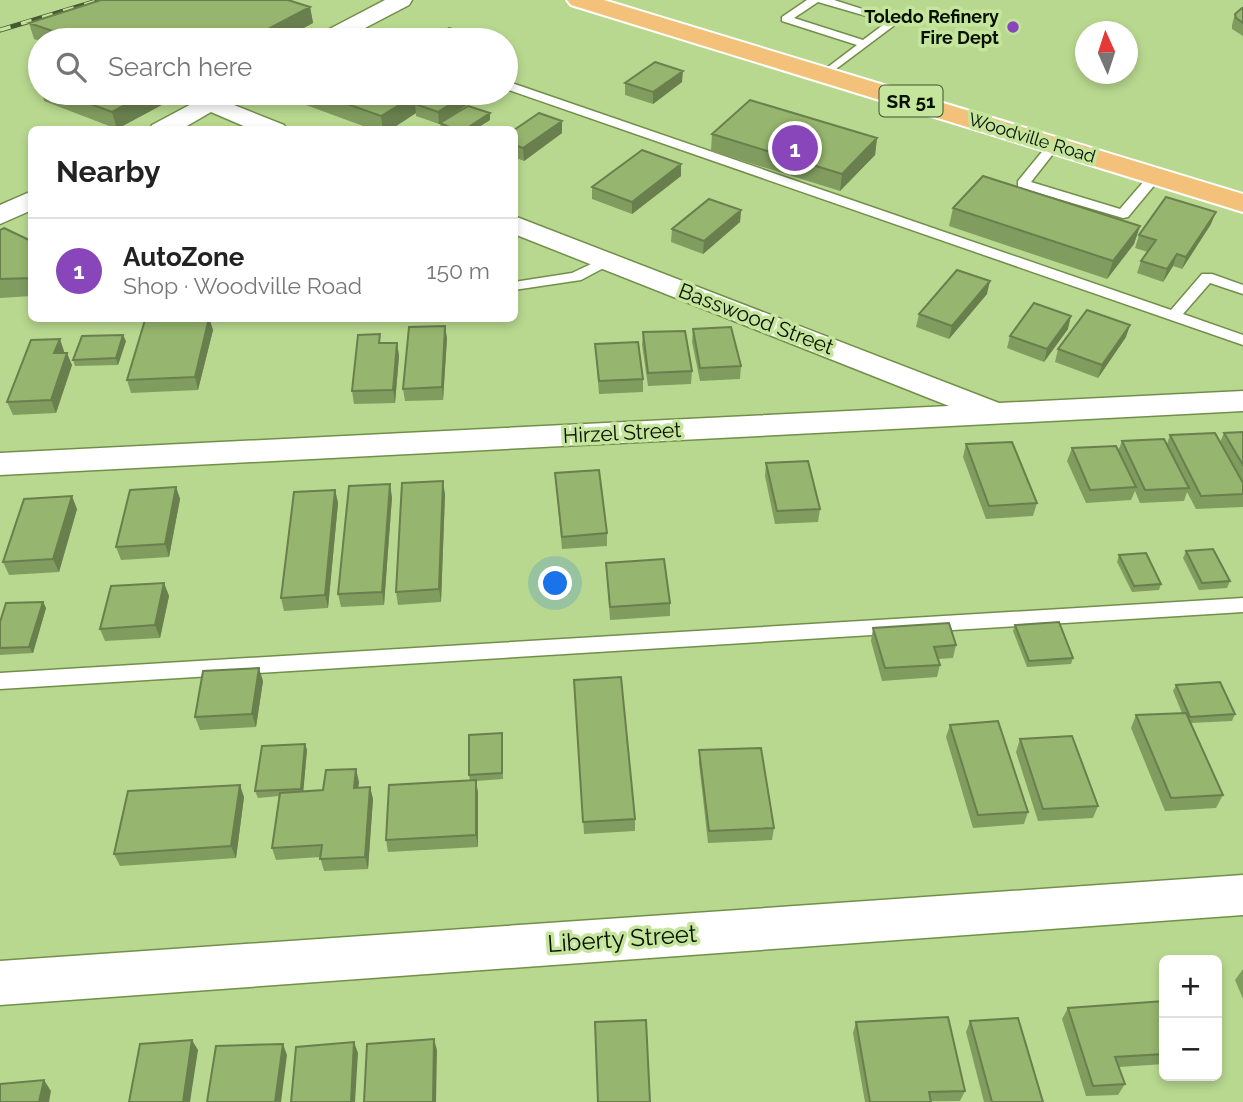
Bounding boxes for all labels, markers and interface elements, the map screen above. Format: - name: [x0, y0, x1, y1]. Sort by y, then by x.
- place label: Toledo Refinery Fire Dept: [864, 6, 999, 48]
- marker: Toledo Refinery Fire Dept: [1005, 19, 1021, 35]
- north arrow: [1075, 21, 1138, 84]
- search box: [28, 28, 518, 105]
- icon: search: [52, 48, 90, 86]
- text: Search here: [108, 52, 252, 82]
- road number: SR 51: [880, 86, 942, 116]
- street label: Woodville Road: [966, 108, 1098, 167]
- pin: 1: [772, 122, 818, 174]
- text: Nearby: [56, 154, 160, 189]
- text: AutoZone: [123, 242, 244, 272]
- text: 1: [73, 257, 85, 284]
- text: 150 m: [427, 257, 490, 284]
- text: Shop · Woodville Road: [123, 272, 362, 299]
- street label: Basswood Street: [675, 278, 837, 360]
- street label: Hirzel Street: [562, 417, 682, 448]
- your location: [538, 566, 572, 600]
- street label: Liberty Street: [546, 919, 698, 958]
- map controls: [1159, 955, 1222, 1081]
- button: +: [1159, 955, 1222, 1018]
- button: −: [1159, 1018, 1222, 1081]

